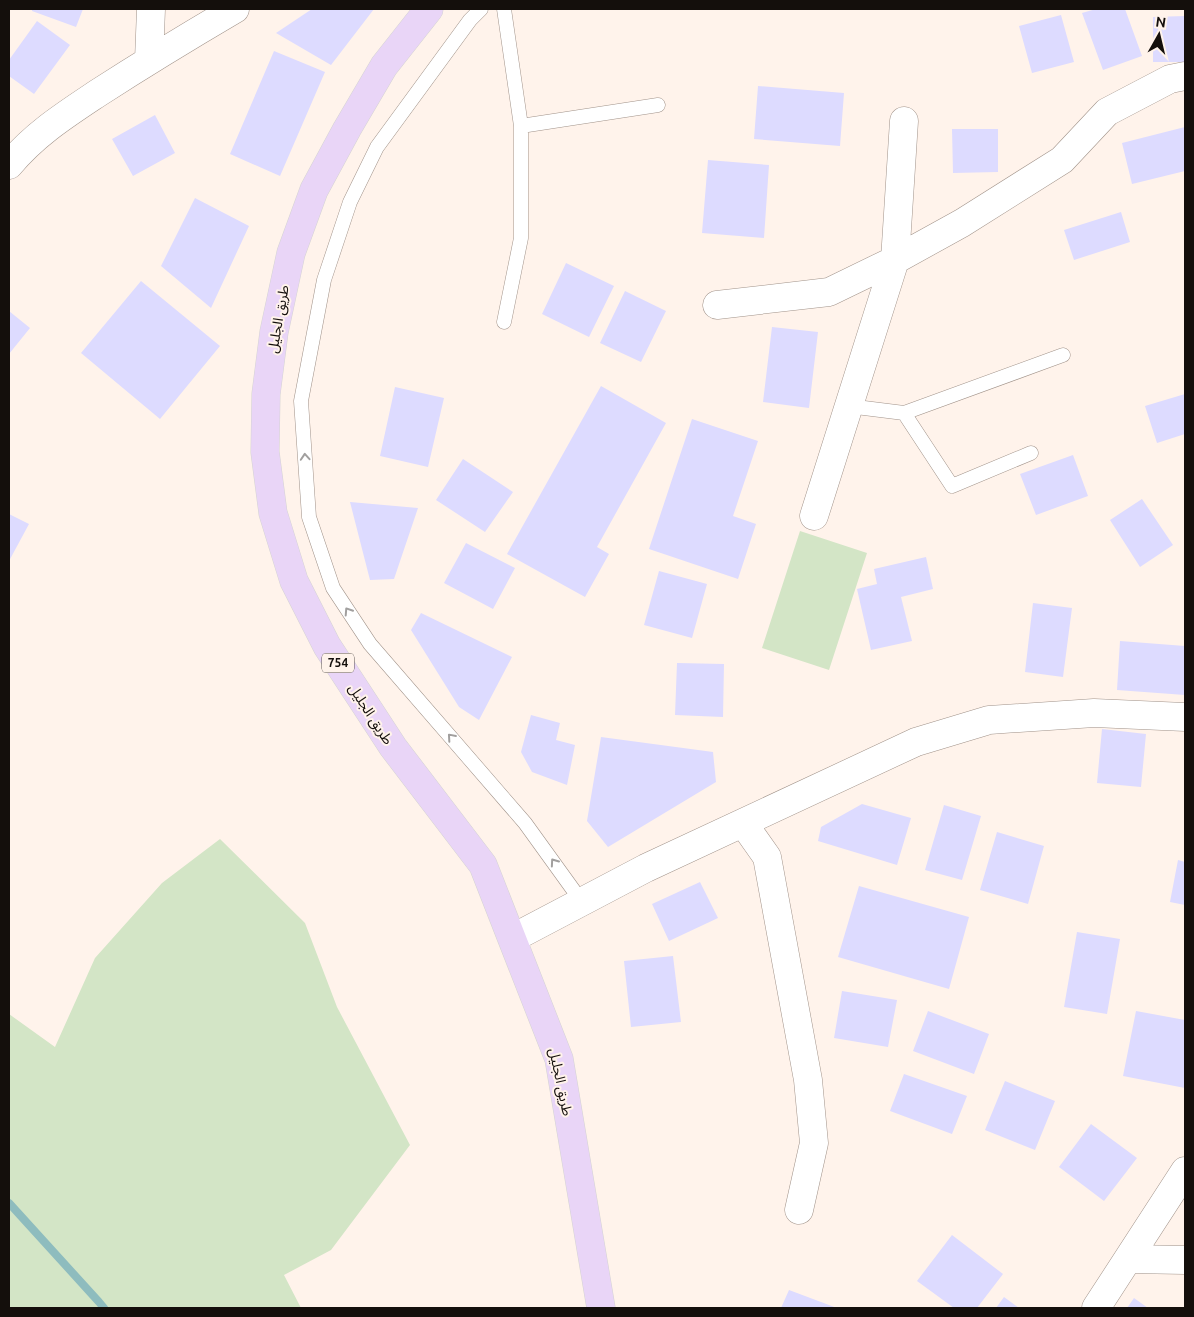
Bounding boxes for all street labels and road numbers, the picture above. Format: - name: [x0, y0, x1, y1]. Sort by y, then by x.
- street label: طريق الجليل: [264, 284, 294, 355]
- road number: 754: [322, 654, 354, 672]
- street label: طريق الجليل: [344, 681, 396, 748]
- street label: طريق الجليل: [544, 1047, 576, 1118]

